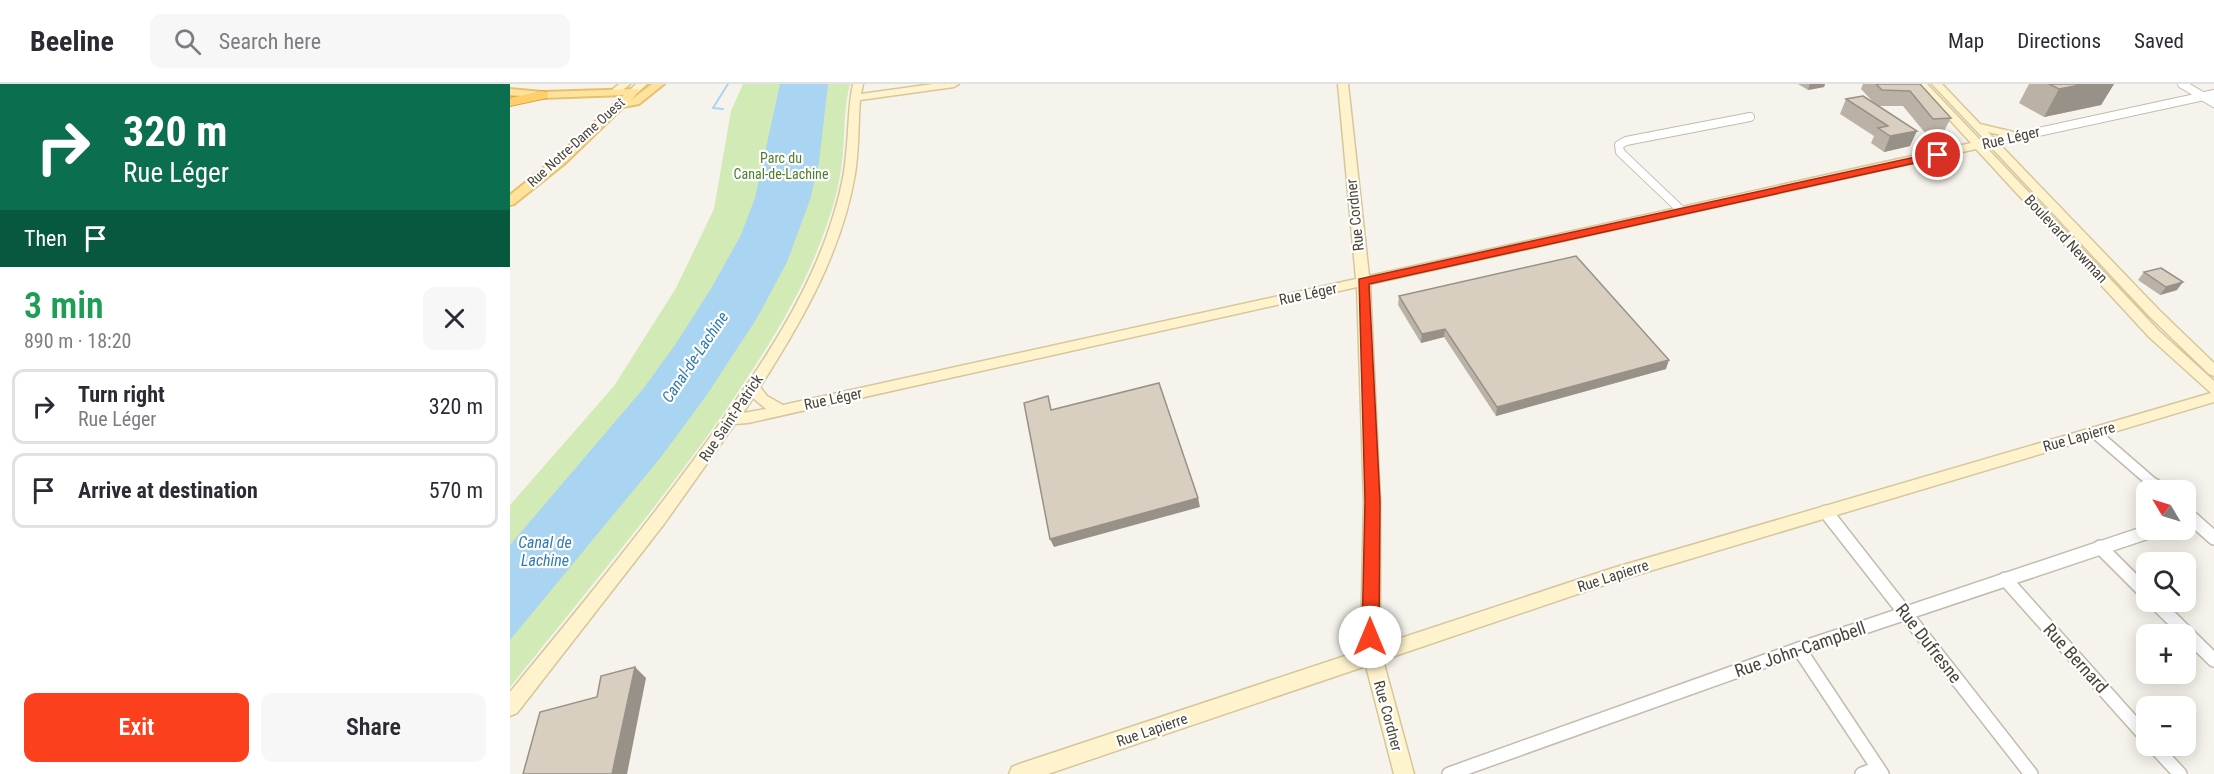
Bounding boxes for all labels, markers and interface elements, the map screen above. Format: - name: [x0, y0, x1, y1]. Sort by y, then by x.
- search box: [150, 14, 570, 68]
- text: Beeline: [30, 25, 114, 58]
- icon: search: [171, 25, 204, 58]
- text: Search here: [219, 29, 321, 54]
- text: Map: [1948, 29, 1984, 53]
- text: Directions: [2017, 29, 2101, 53]
- text: Saved: [2134, 29, 2184, 53]
- street label: Rue Notre-Dame Ouest: [524, 94, 628, 190]
- text: 320 m: [123, 107, 228, 156]
- icon: right: [24, 108, 102, 186]
- street label: Rue Léger: [1980, 123, 2042, 153]
- pin: [1912, 129, 1963, 180]
- icon: arrive: [1921, 138, 1954, 171]
- park label: Parc du Canal-de-Lachine: [734, 150, 829, 182]
- text: Rue Léger: [123, 157, 229, 189]
- street label: Rue Cordner: [1342, 178, 1368, 252]
- street label: Boulevard Newman: [2021, 191, 2111, 287]
- icon: arrive: [79, 222, 112, 255]
- text: Then: [24, 226, 67, 251]
- street label: Rue Léger: [1277, 279, 1339, 309]
- text: 3 min: [24, 285, 104, 327]
- button: close: [423, 287, 486, 350]
- water label: Canal-de-Lachine: [658, 308, 732, 406]
- text: 890 m · 18:20: [24, 329, 131, 353]
- street label: Rue Saint-Patrick: [695, 371, 767, 465]
- text: Turn right: [78, 382, 165, 407]
- street label: Rue Léger: [802, 384, 864, 414]
- icon: right: [27, 390, 60, 423]
- text: 320 m: [429, 394, 483, 419]
- text: Rue Léger: [78, 407, 156, 431]
- street label: Rue Lapierre: [2041, 418, 2117, 456]
- icon: arrive: [27, 474, 60, 507]
- text: Arrive at destination: [78, 478, 258, 503]
- text: 570 m: [429, 478, 483, 503]
- north arrow: [2136, 480, 2196, 540]
- map controls: [2136, 480, 2196, 756]
- water label: Canal de Lachine: [518, 533, 572, 570]
- button: search: [2136, 552, 2196, 612]
- street label: Rue Lapierre: [1575, 556, 1651, 596]
- street label: Rue Dufresne: [1892, 599, 1966, 687]
- position arrow: [1338, 605, 1402, 669]
- street label: Rue John-Campbell: [1732, 617, 1868, 681]
- street label: Rue Bernard: [2039, 619, 2113, 697]
- button: +: [2136, 624, 2196, 684]
- street label: Rue Cordner: [1370, 679, 1406, 754]
- button: Exit: [24, 693, 249, 762]
- button: Share: [261, 693, 486, 762]
- button: −: [2136, 696, 2196, 756]
- street label: Rue Lapierre: [1114, 709, 1190, 751]

